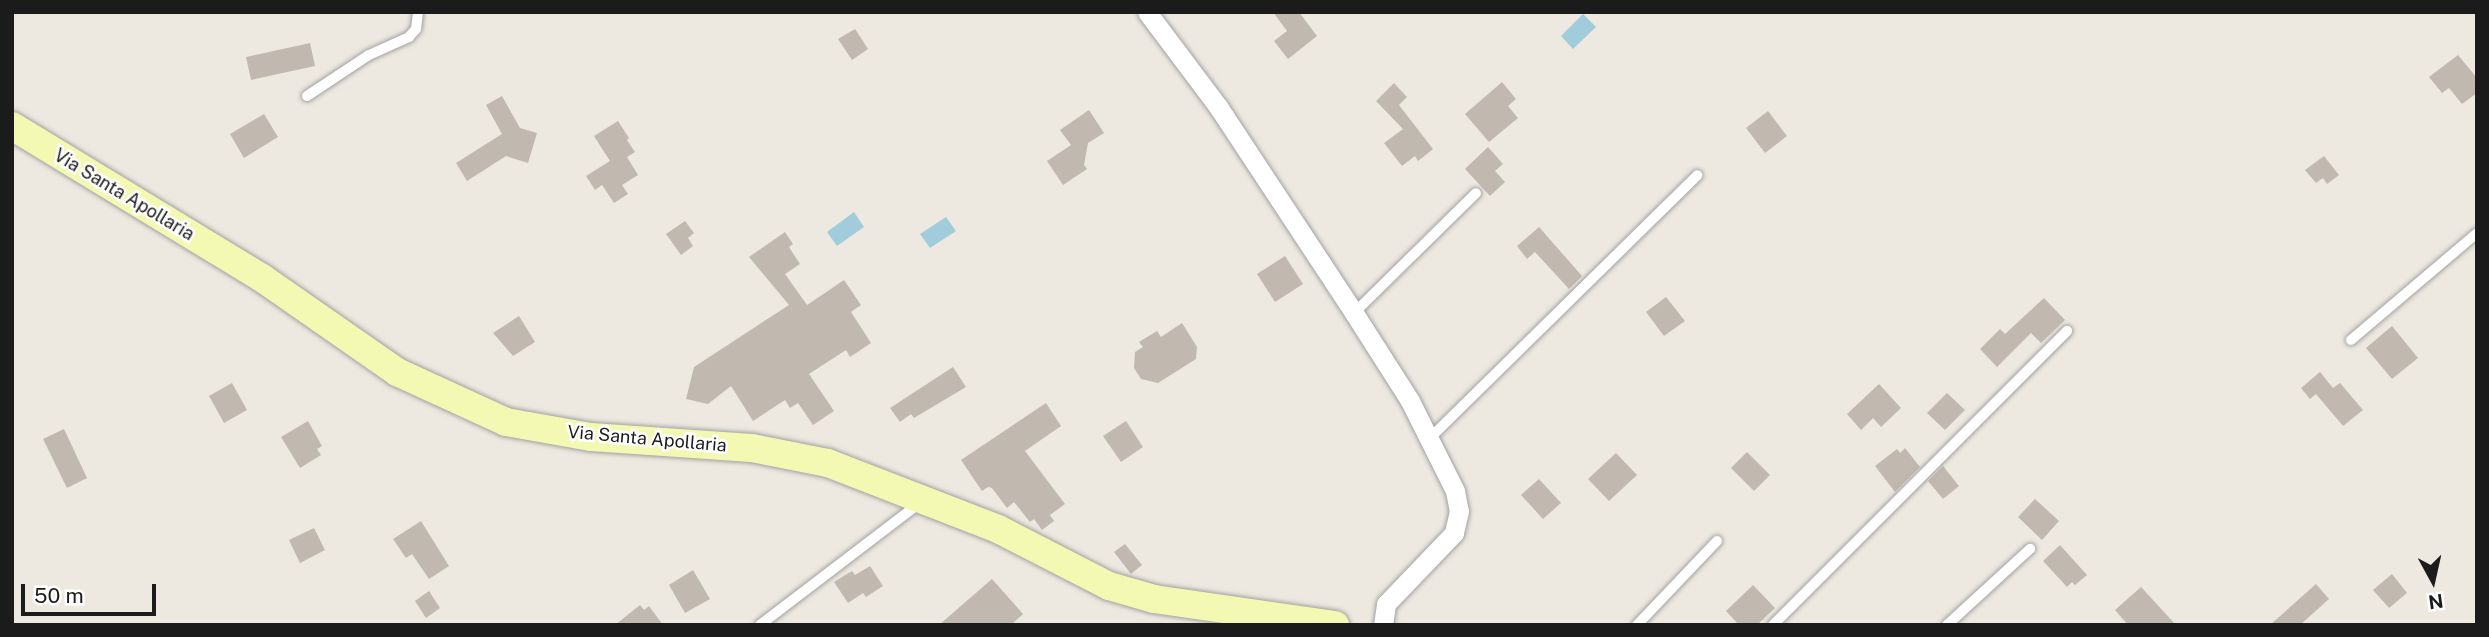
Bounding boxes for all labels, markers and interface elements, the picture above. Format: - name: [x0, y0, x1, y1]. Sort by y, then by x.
- street label: Via Santa Apollaria: [50, 145, 198, 245]
- street label: Via Santa Apollaria: [566, 421, 728, 457]
- north arrow: [2398, 546, 2468, 616]
- scale bar: [24, 570, 159, 614]
- text: 50 m: [34, 583, 84, 608]
- text: N: [2427, 590, 2445, 614]

